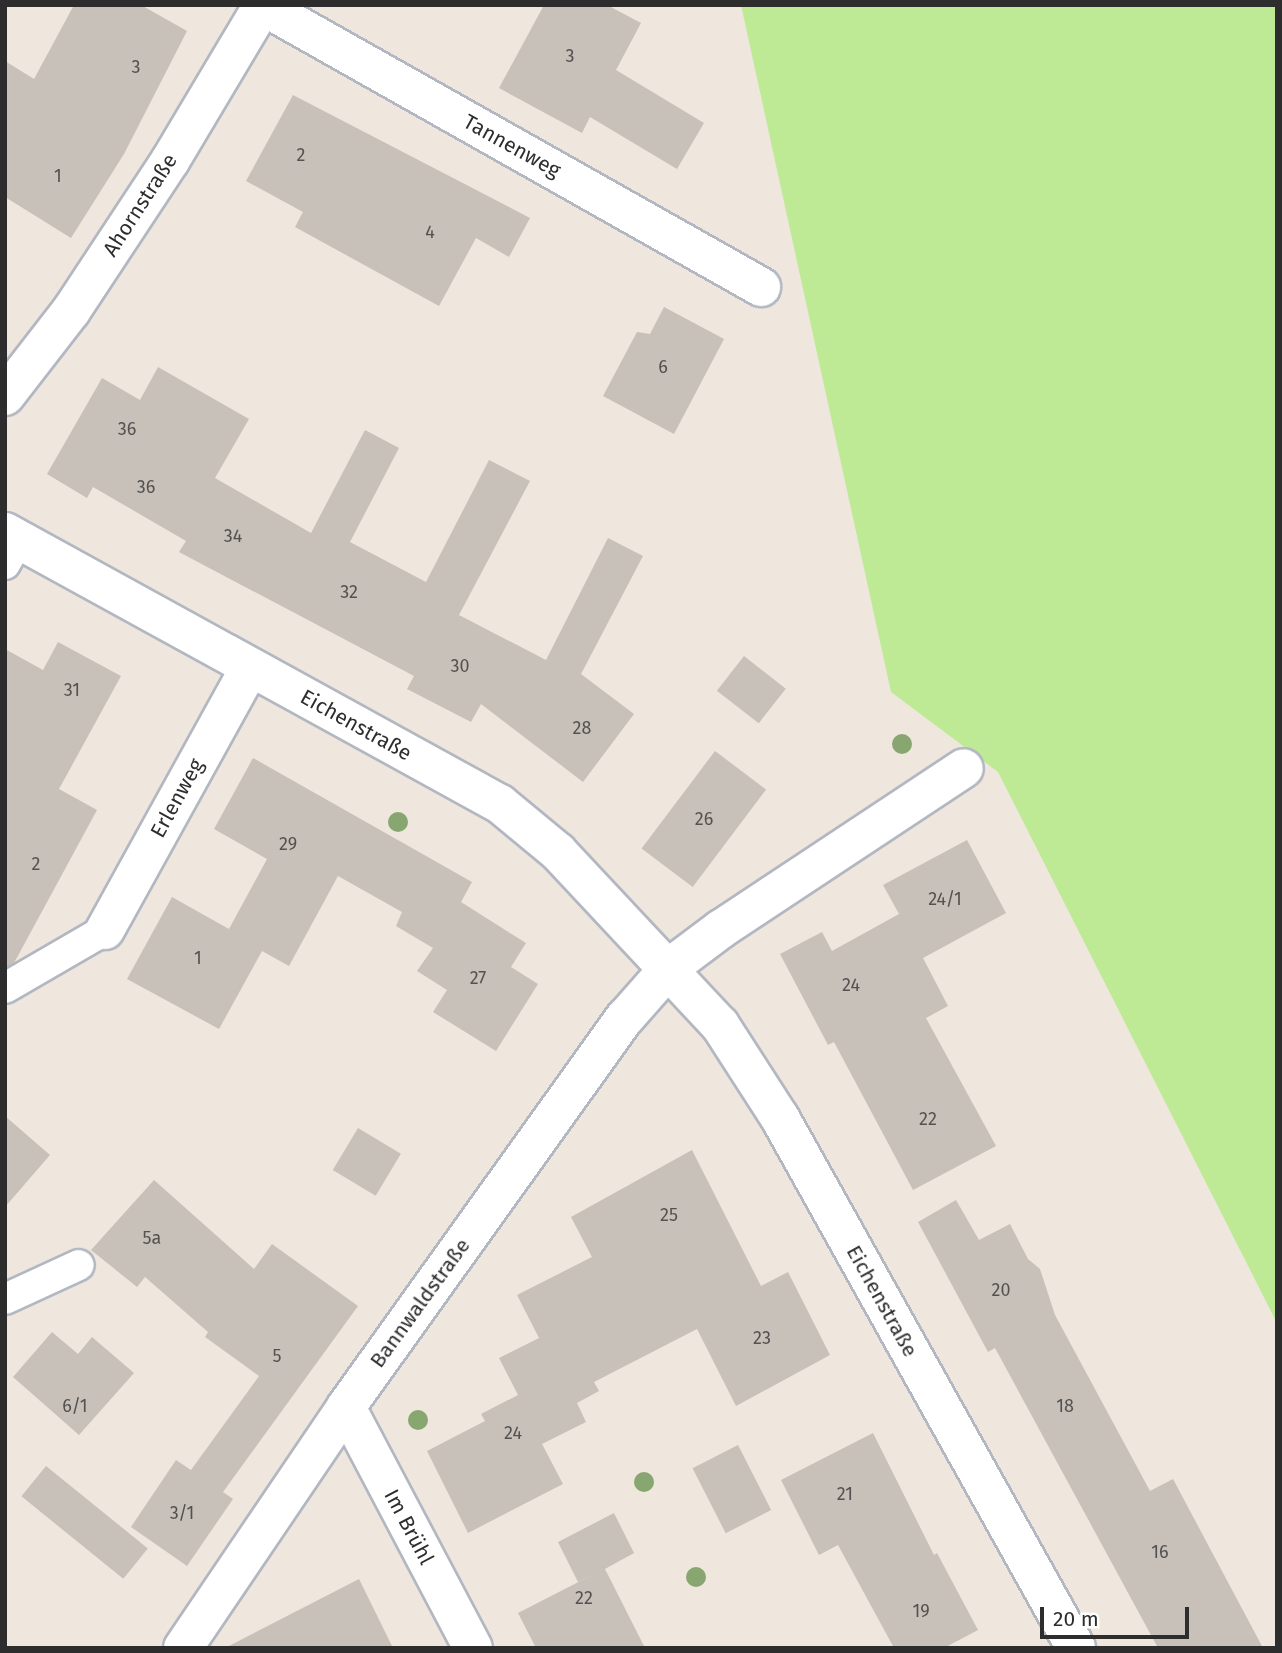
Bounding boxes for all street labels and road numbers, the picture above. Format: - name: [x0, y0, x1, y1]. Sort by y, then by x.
- street label: Tannenweg: [459, 109, 565, 183]
- street label: Ahornstraße: [98, 149, 182, 261]
- street label: Eichenstraße: [296, 684, 416, 766]
- street label: Erlenweg: [145, 754, 209, 842]
- street label: Bannwaldstraße: [365, 1233, 475, 1373]
- street label: Eichenstraße: [841, 1241, 923, 1361]
- street label: Im Brühl: [379, 1485, 439, 1569]

